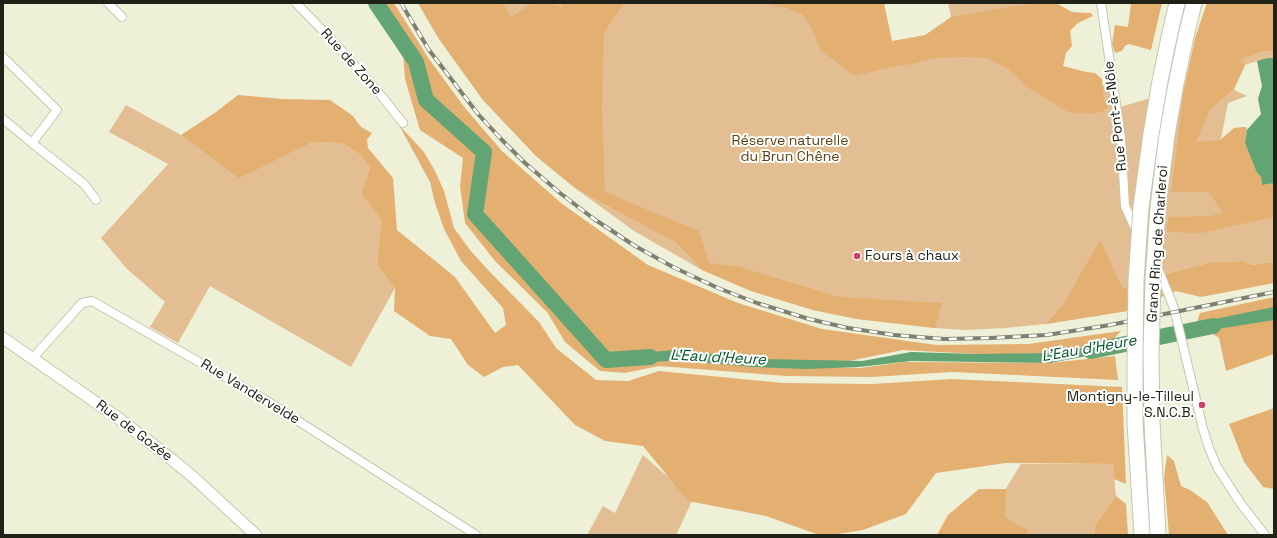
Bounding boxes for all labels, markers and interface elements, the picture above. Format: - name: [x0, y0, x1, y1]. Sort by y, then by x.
- street label: Rue de Zone: [317, 25, 385, 99]
- street label: Rue Pont-à-Nôle: [1101, 60, 1131, 172]
- park label: Réserve naturelle du Brun Chêne: [732, 133, 848, 166]
- street label: Grand Ring de Charleroi: [1144, 165, 1172, 323]
- place label: Fours à chaux: [865, 248, 959, 264]
- marker: Fours à chaux: [852, 251, 862, 261]
- water label: L'Eau d'Heure: [1040, 332, 1138, 366]
- water label: L'Eau d'Heure: [670, 347, 766, 369]
- street label: Rue Vandervelde: [197, 356, 303, 428]
- place label: Montigny-le-Tilleul S.N.C.B.: [1067, 389, 1194, 422]
- street label: Rue de Gozée: [92, 397, 176, 465]
- marker: Montigny-le-Tilleul S.N.C.B.: [1197, 400, 1207, 410]

